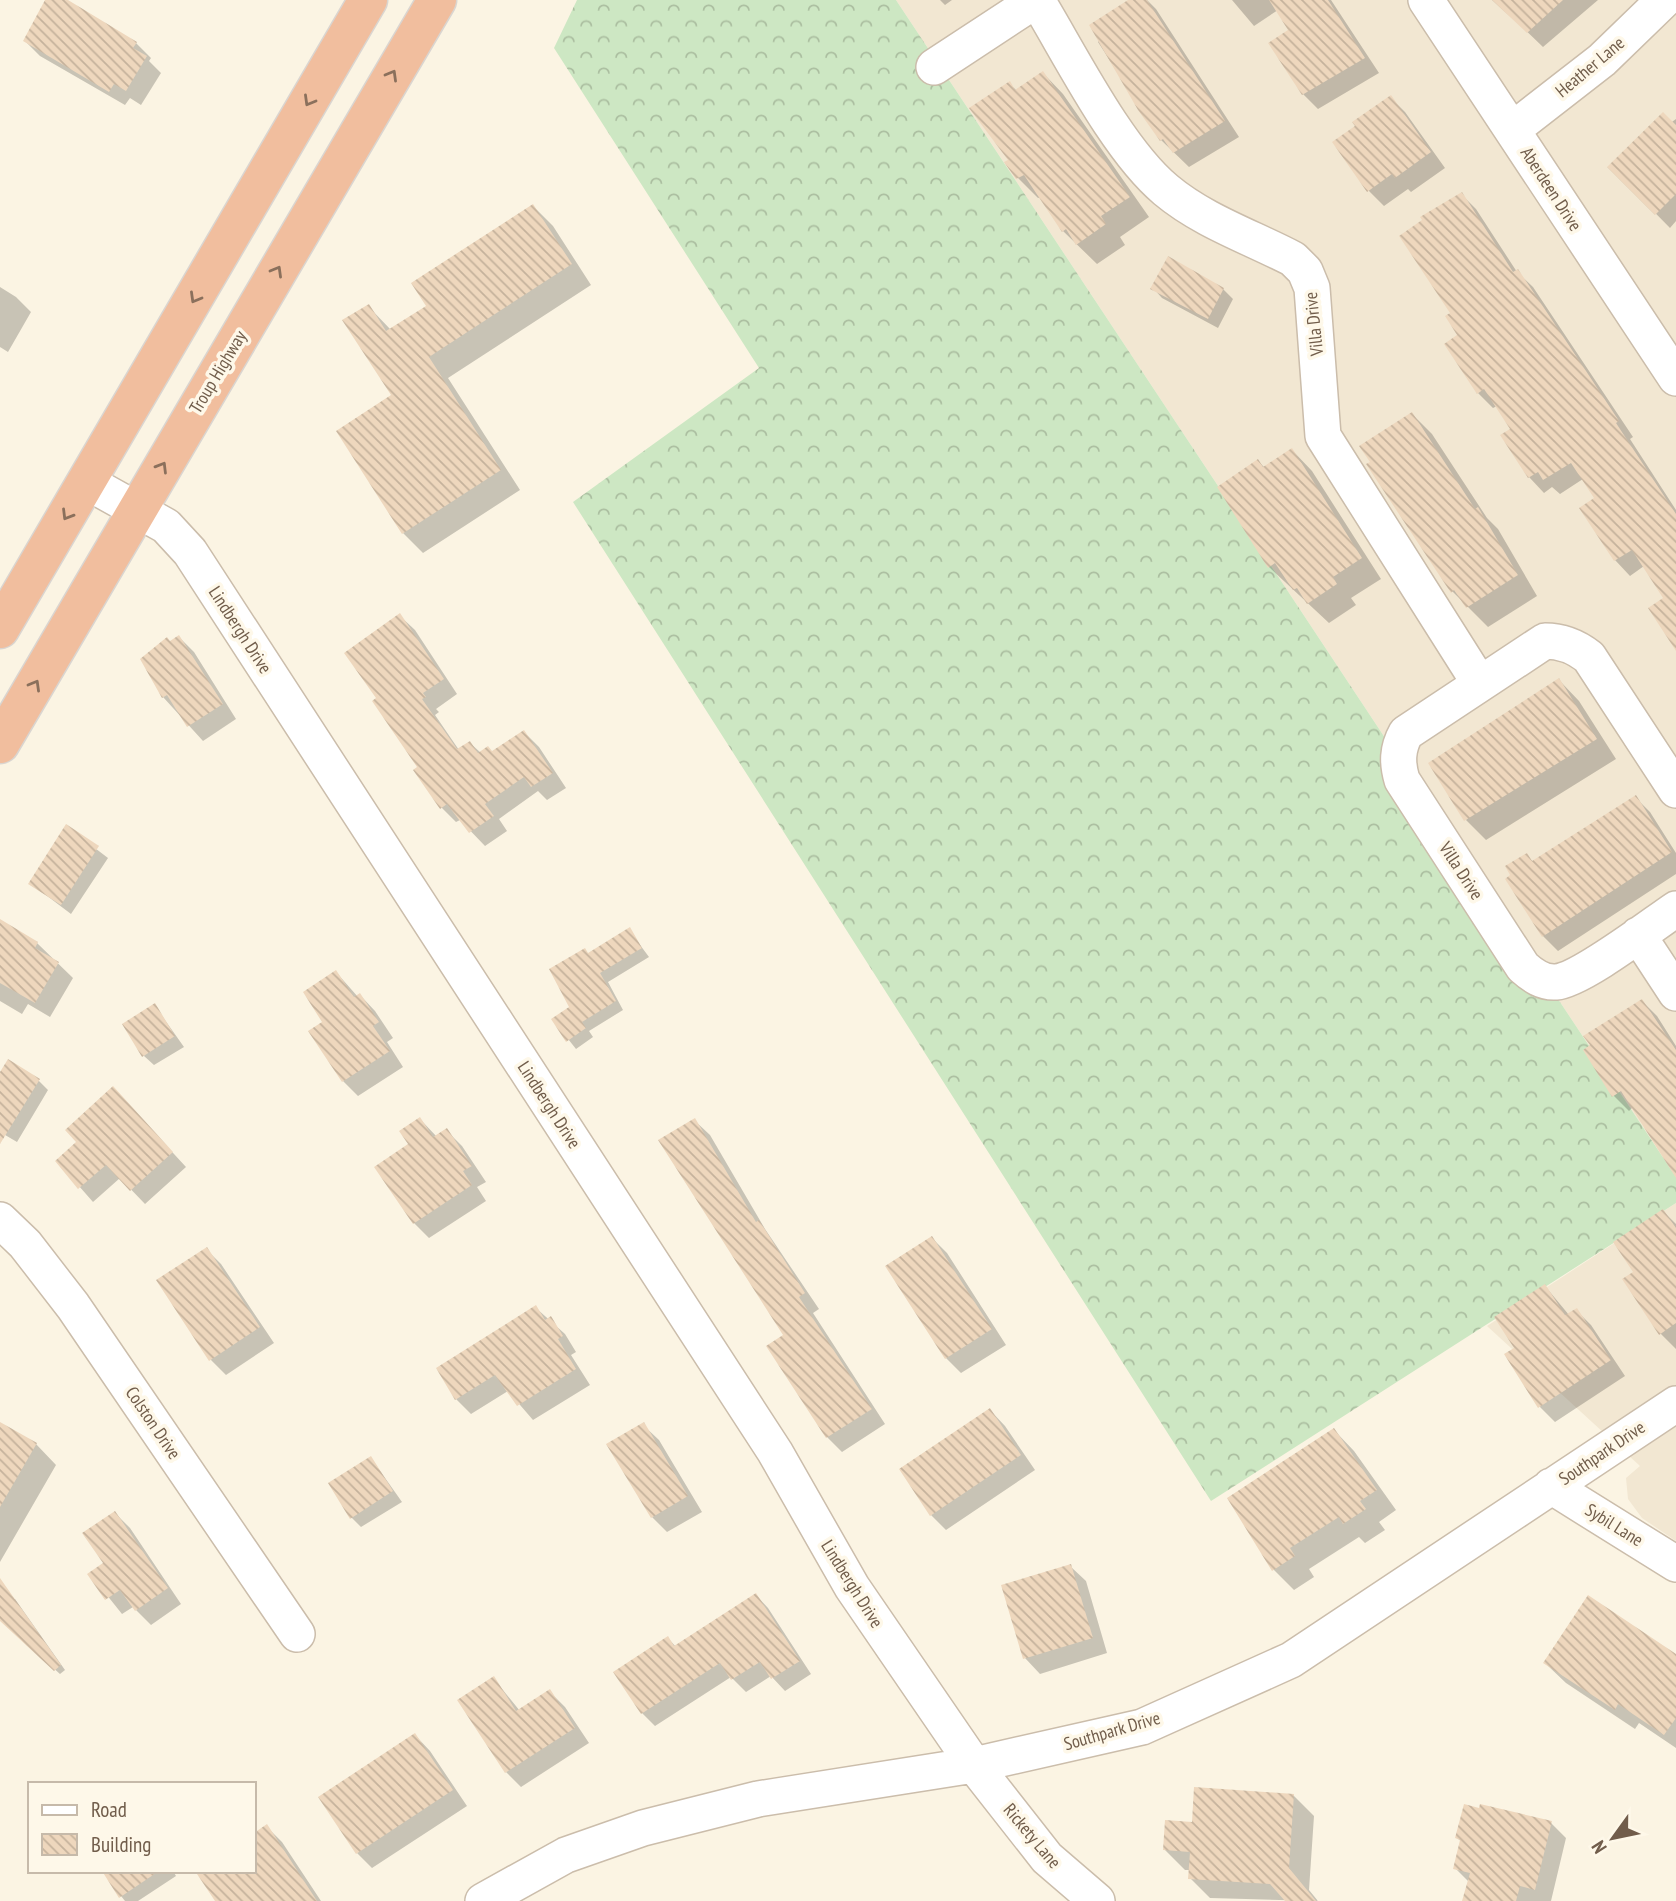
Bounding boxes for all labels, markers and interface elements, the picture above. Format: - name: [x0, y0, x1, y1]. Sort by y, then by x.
- street label: Heather Lane: [1550, 31, 1629, 102]
- one-way arrow: [384, 70, 397, 83]
- one-way arrow: [304, 94, 317, 107]
- street label: Aberdeen Drive: [1516, 142, 1587, 235]
- one-way arrow: [269, 266, 282, 279]
- one-way arrow: [190, 290, 203, 303]
- street label: Villa Drive: [1299, 291, 1328, 358]
- street label: Troup Highway: [184, 326, 251, 417]
- one-way arrow: [154, 462, 167, 475]
- one-way arrow: [63, 508, 76, 521]
- street label: Lindbergh Drive: [204, 582, 277, 678]
- one-way arrow: [26, 679, 39, 692]
- street label: Villa Drive: [1434, 837, 1489, 904]
- street label: Lindbergh Drive: [513, 1057, 586, 1153]
- street label: Colston Drive: [121, 1382, 186, 1463]
- street label: Southpark Drive: [1554, 1415, 1649, 1490]
- street label: Sybil Lane: [1581, 1498, 1647, 1551]
- street label: Lindbergh Drive: [816, 1535, 889, 1632]
- street label: Southpark Drive: [1061, 1706, 1163, 1755]
- legend: [28, 1782, 256, 1873]
- text: Road: [91, 1796, 127, 1823]
- street label: Rickety Lane: [999, 1798, 1066, 1873]
- north arrow: [1578, 1803, 1648, 1873]
- text: Building: [91, 1831, 151, 1858]
- text: N: [1586, 1836, 1612, 1858]

